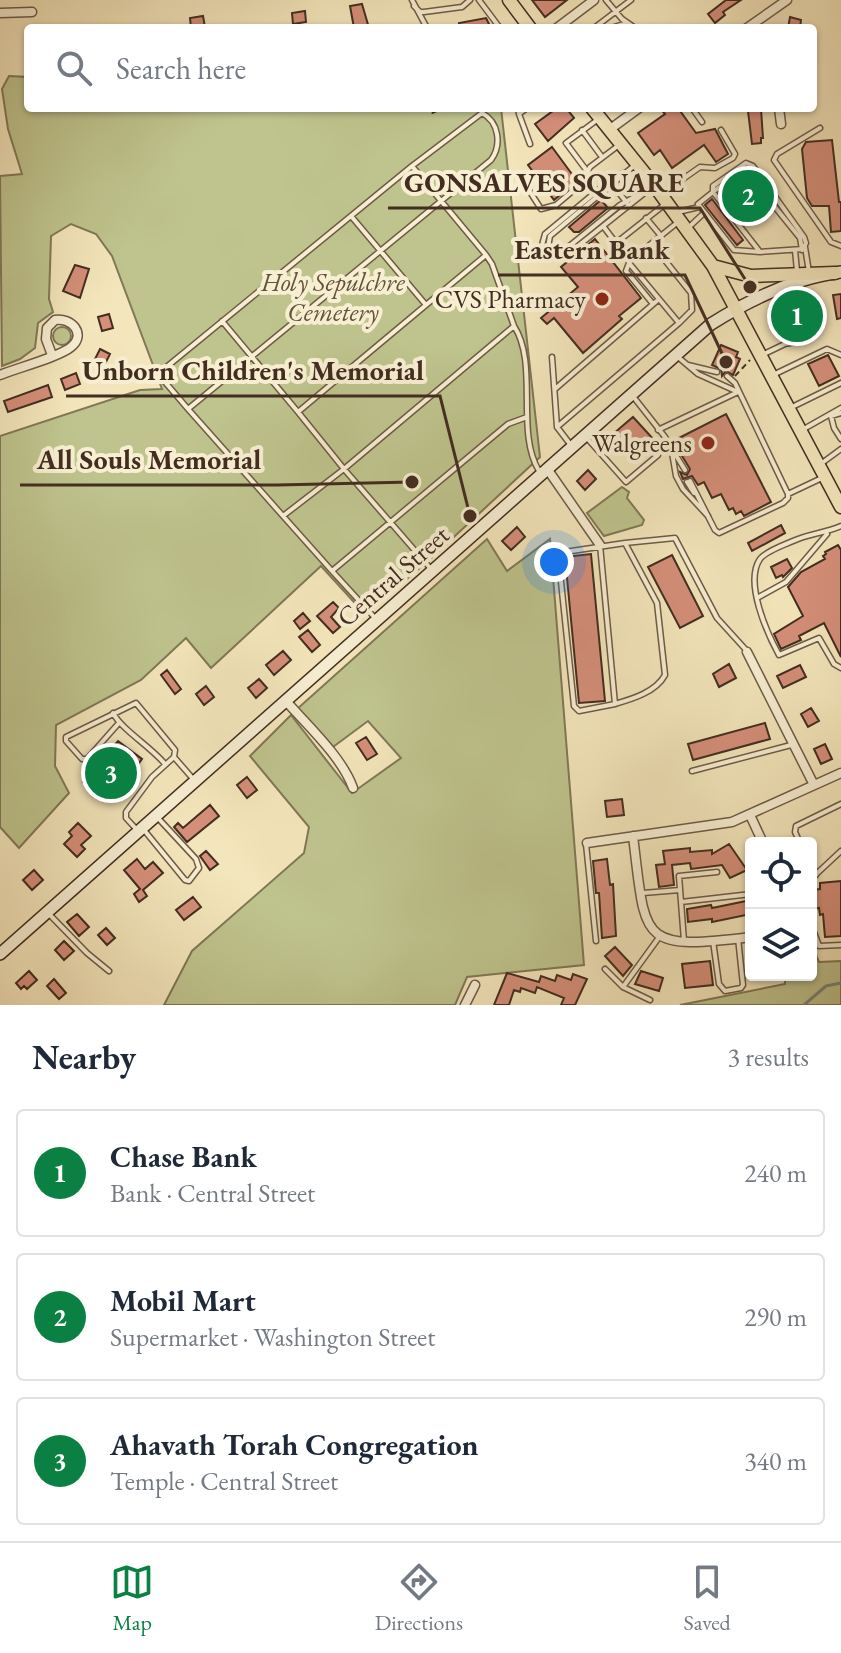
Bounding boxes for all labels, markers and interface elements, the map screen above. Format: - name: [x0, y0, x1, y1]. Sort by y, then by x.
- search box: [24, 24, 817, 112]
- icon: search: [52, 46, 96, 90]
- text: Search here: [116, 49, 246, 88]
- callout: GONSALVES SQUARE: [388, 156, 700, 208]
- text: GONSALVES SQUARE: [404, 164, 684, 200]
- pin: 2: [722, 166, 774, 226]
- callout: Eastern Bank: [498, 223, 685, 275]
- text: Eastern Bank: [514, 231, 670, 267]
- park label: Holy Sepulchre Cemetery: [260, 265, 406, 329]
- place label: CVS Pharmacy: [435, 282, 587, 316]
- pin: 1: [771, 286, 823, 346]
- marker: CVS Pharmacy: [593, 290, 611, 308]
- callout: Unborn Children's Memorial: [66, 344, 440, 396]
- text: Unborn Children's Memorial: [82, 352, 424, 388]
- place label: Walgreens: [592, 426, 692, 460]
- callout: All Souls Memorial: [20, 433, 277, 485]
- marker: Walgreens: [699, 434, 717, 452]
- text: All Souls Memorial: [36, 441, 261, 477]
- street label: Central Street: [330, 518, 456, 634]
- your location: [534, 542, 574, 582]
- pin: 3: [85, 743, 137, 803]
- map controls: [745, 837, 817, 981]
- button: locate: [745, 837, 817, 909]
- button: layers: [745, 909, 817, 981]
- text: Nearby: [32, 1035, 136, 1079]
- text: 3 results: [728, 1040, 809, 1074]
- text: Chase Bank: [110, 1137, 257, 1176]
- text: 1: [53, 1156, 67, 1190]
- text: 240 m: [744, 1156, 807, 1190]
- text: Bank · Central Street: [110, 1176, 315, 1210]
- text: Mobil Mart: [110, 1281, 256, 1320]
- text: 2: [53, 1300, 67, 1334]
- text: 290 m: [744, 1300, 807, 1334]
- text: Supermarket · Washington Street: [110, 1320, 435, 1354]
- text: Ahavath Torah Congregation: [110, 1425, 479, 1464]
- text: 3: [53, 1444, 67, 1478]
- text: 340 m: [744, 1444, 807, 1478]
- text: Temple · Central Street: [110, 1464, 338, 1498]
- tab: Map: [110, 1560, 154, 1637]
- tab: Directions: [375, 1560, 463, 1637]
- tab: Saved: [684, 1560, 731, 1637]

